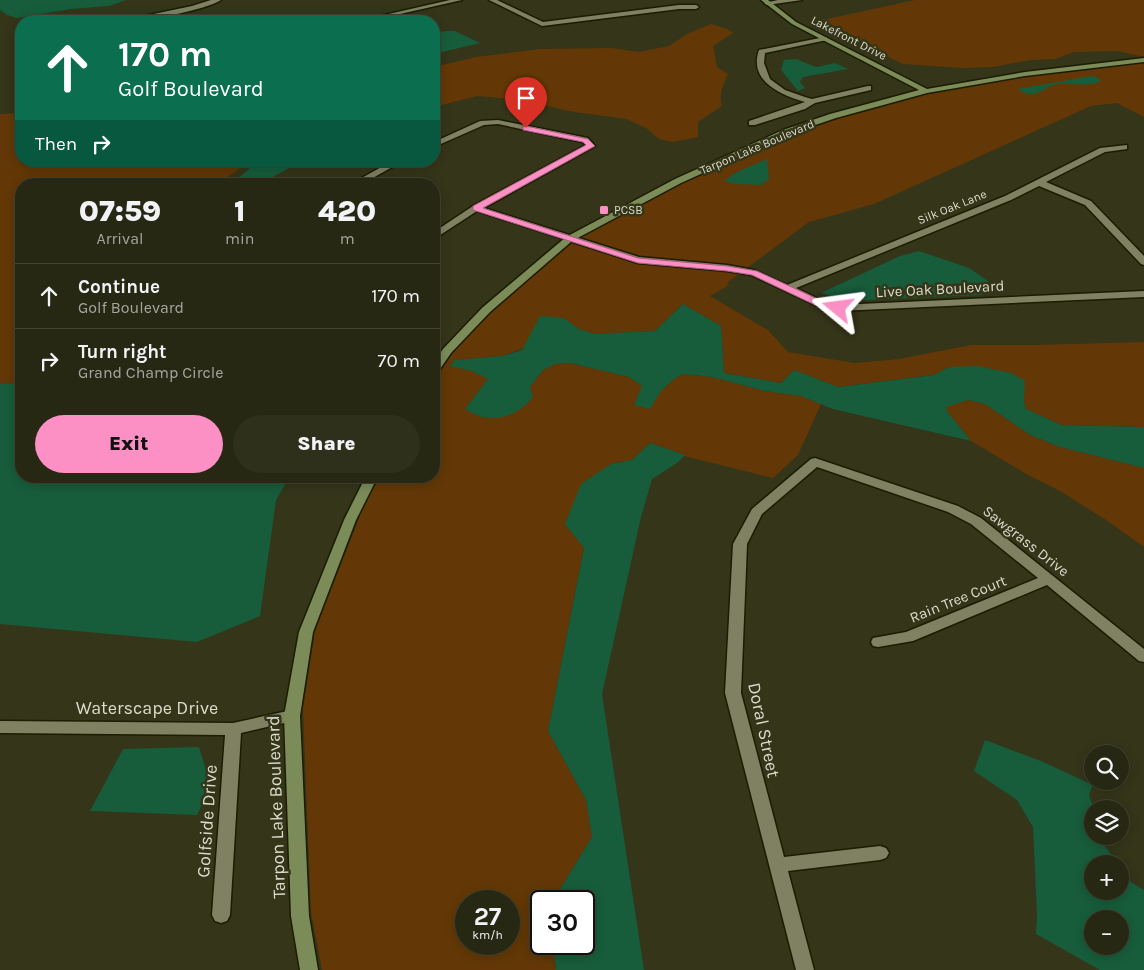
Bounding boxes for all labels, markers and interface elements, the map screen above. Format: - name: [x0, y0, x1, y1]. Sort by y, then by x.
- street label: Lakefront Drive: [809, 13, 889, 63]
- text: 170 m: [118, 34, 212, 75]
- icon: ahead: [35, 35, 100, 100]
- text: Golf Boulevard: [118, 76, 264, 102]
- pin: [505, 77, 547, 128]
- icon: arrive: [512, 84, 540, 112]
- street label: Tarpon Lake Boulevard: [698, 117, 816, 177]
- icon: right: [87, 130, 115, 158]
- text: Then: [35, 133, 77, 155]
- street label: Silk Oak Lane: [915, 187, 989, 227]
- text: 07:59: [79, 193, 161, 229]
- text: 1: [234, 193, 245, 229]
- text: 420: [318, 193, 376, 229]
- place label: PCSB: [614, 203, 643, 217]
- marker: PCSB: [598, 204, 610, 216]
- text: Arrival: [97, 229, 143, 248]
- text: min: [225, 229, 254, 248]
- text: m: [340, 229, 355, 248]
- text: Continue: [78, 276, 160, 298]
- street label: Live Oak Boulevard: [875, 277, 1005, 301]
- position arrow: [811, 281, 863, 333]
- icon: ahead: [35, 282, 63, 310]
- text: 170 m: [371, 285, 420, 307]
- text: Golf Boulevard: [78, 298, 184, 317]
- text: Turn right: [78, 341, 167, 363]
- icon: right: [35, 347, 63, 375]
- text: 70 m: [378, 350, 420, 372]
- text: Grand Champ Circle: [78, 363, 224, 382]
- button: Exit: [35, 415, 223, 473]
- button: Share: [233, 415, 420, 473]
- street label: Sawgrass Drive: [979, 502, 1073, 580]
- street label: Rain Tree Court: [907, 571, 1009, 627]
- street label: Doral Street: [743, 680, 785, 780]
- street label: Waterscape Drive: [76, 697, 218, 719]
- street label: Tarpon Lake Boulevard: [262, 715, 290, 899]
- map controls: [1084, 745, 1129, 955]
- button: search: [1084, 745, 1129, 790]
- street label: Golfside Drive: [192, 764, 222, 878]
- button: layers: [1084, 800, 1129, 845]
- button: +: [1084, 855, 1129, 900]
- speed limit sign: 30: [530, 890, 595, 955]
- text: 27: [474, 902, 501, 931]
- button: −: [1084, 910, 1129, 955]
- text: km/h: [472, 928, 503, 942]

